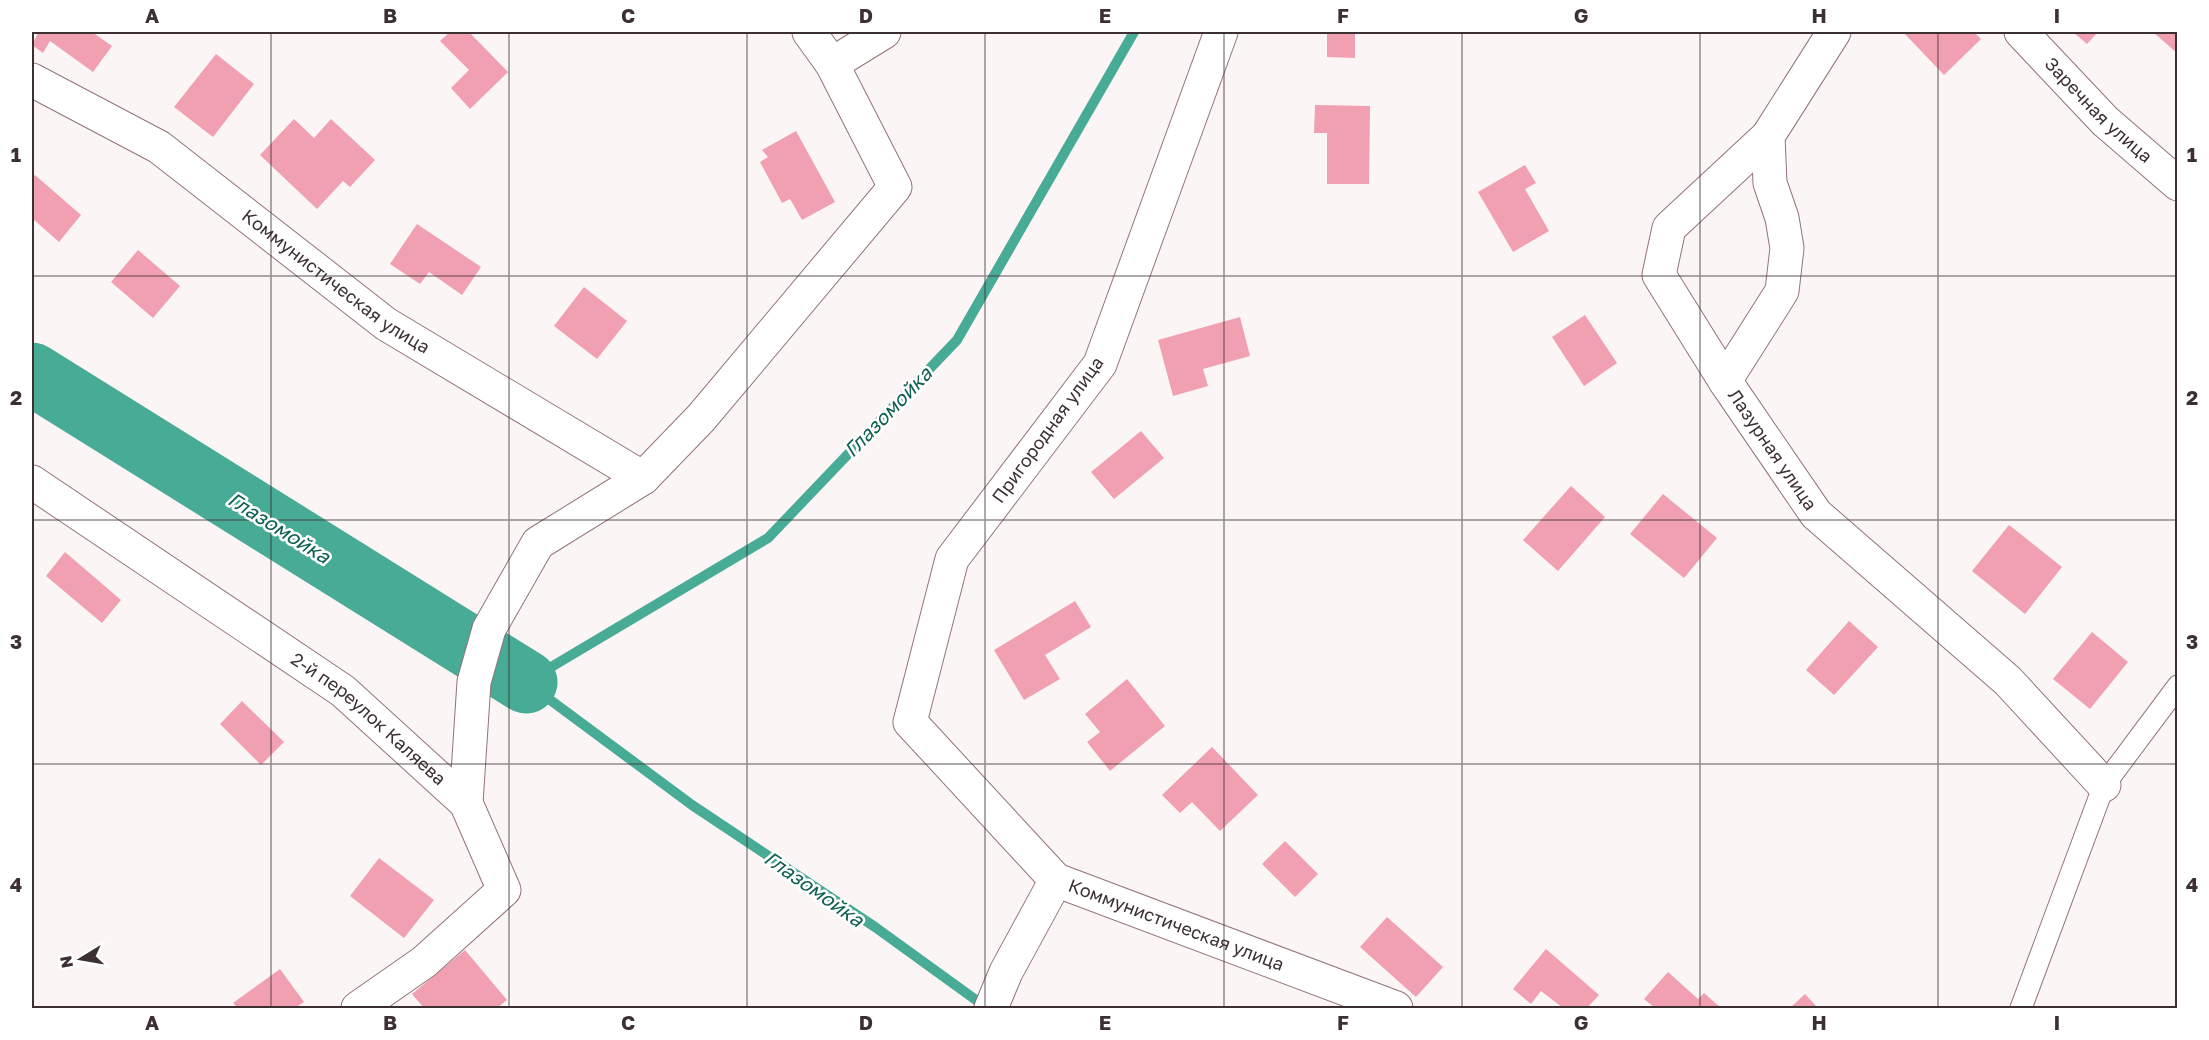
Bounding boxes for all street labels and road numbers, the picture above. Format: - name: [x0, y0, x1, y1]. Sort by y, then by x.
- street label: Заречная улица: [2041, 52, 2157, 167]
- street label: Коммунистическая улица: [238, 204, 434, 358]
- street label: Пригородная улица: [987, 352, 1108, 507]
- street label: Лазурная улица: [1724, 385, 1822, 514]
- street label: 2-й переулок Каляева: [287, 647, 451, 789]
- street label: Коммунистическая улица: [1066, 874, 1287, 975]

